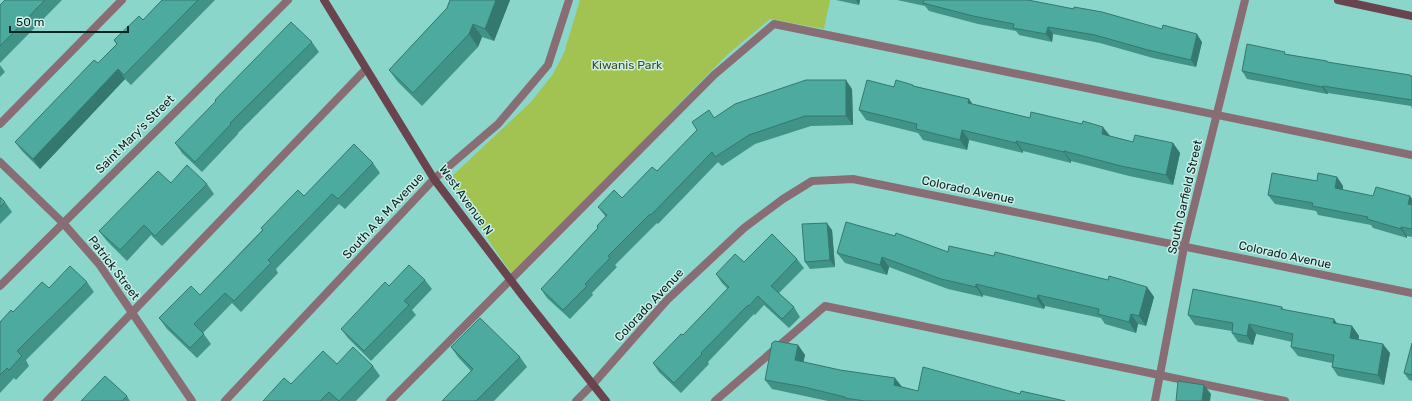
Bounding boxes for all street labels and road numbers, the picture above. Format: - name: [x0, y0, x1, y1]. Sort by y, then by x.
- street label: Saint Mary's Street: [93, 92, 177, 176]
- street label: South Garfield Street: [1165, 138, 1205, 256]
- street label: West Avenue N: [436, 162, 496, 238]
- street label: South A & M Avenue: [340, 170, 427, 262]
- street label: Colorado Avenue: [920, 173, 1016, 207]
- street label: Patrick Street: [85, 233, 143, 303]
- street label: Colorado Avenue: [1237, 238, 1333, 272]
- street label: Colorado Avenue: [612, 265, 687, 344]

